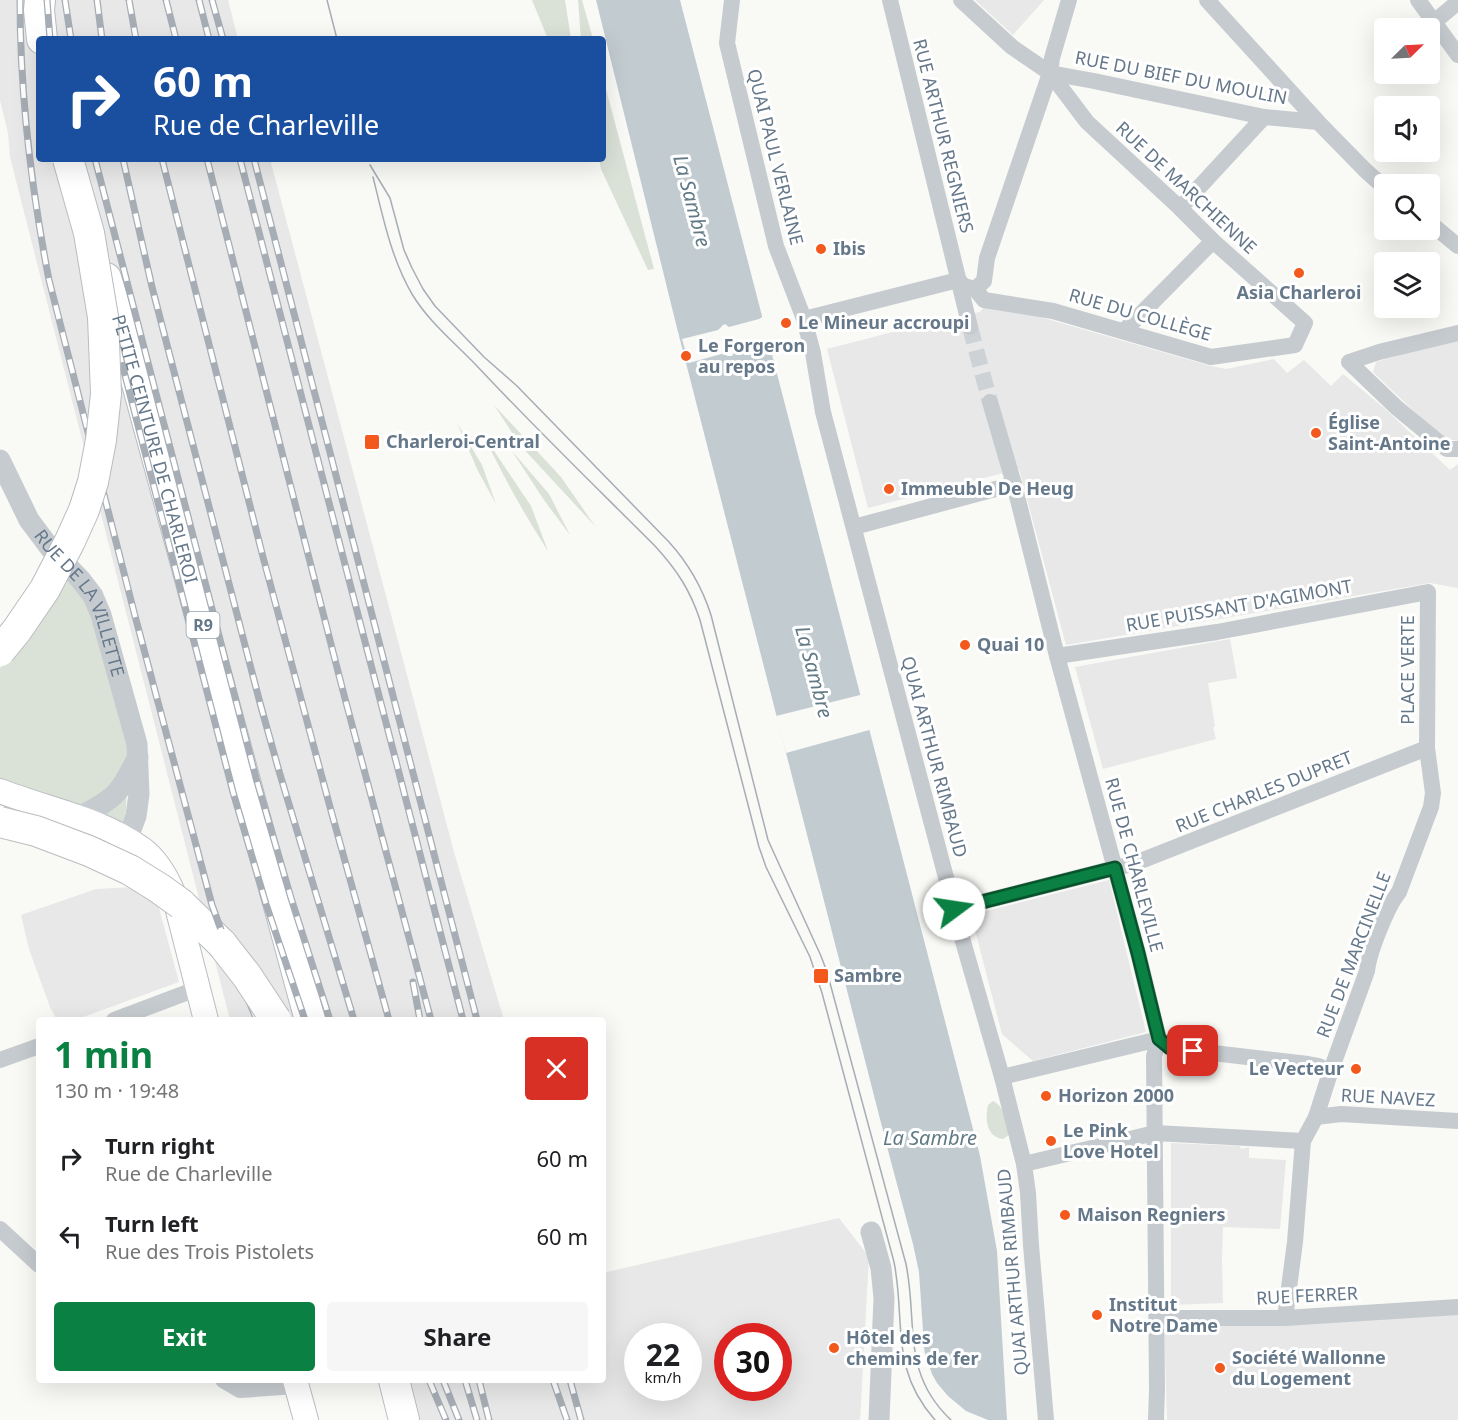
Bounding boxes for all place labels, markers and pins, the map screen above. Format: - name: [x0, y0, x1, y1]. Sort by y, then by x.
- place label: Ibis: [833, 236, 866, 260]
- marker: Ibis: [814, 242, 828, 256]
- marker: Asia Charleroi: [1292, 266, 1306, 280]
- place label: Asia Charleroi: [1237, 280, 1361, 304]
- place label: Le Mineur accroupi: [798, 310, 969, 334]
- marker: Le Mineur accroupi: [779, 316, 793, 330]
- place label: Le Forgeron au repos: [698, 333, 805, 378]
- marker: Le Forgeron au repos: [679, 349, 693, 363]
- place label: Église Saint-Antoine: [1328, 410, 1450, 455]
- marker: Église Saint-Antoine: [1309, 426, 1323, 440]
- place label: Charleroi-Central: [386, 429, 540, 453]
- marker: Charleroi-Central: [363, 433, 381, 451]
- place label: Immeuble De Heug: [901, 476, 1074, 500]
- marker: Immeuble De Heug: [882, 482, 896, 496]
- place label: Quai 10: [977, 632, 1044, 656]
- marker: Quai 10: [958, 638, 972, 652]
- place label: Sambre: [834, 963, 902, 987]
- marker: Sambre: [812, 967, 830, 985]
- pin: [1167, 1025, 1218, 1076]
- place label: Le Vecteur: [1249, 1056, 1344, 1080]
- marker: Le Vecteur: [1349, 1062, 1363, 1076]
- place label: Horizon 2000: [1058, 1083, 1174, 1107]
- marker: Horizon 2000: [1039, 1089, 1053, 1103]
- place label: Le Pink Love Hotel: [1063, 1118, 1159, 1163]
- marker: Le Pink Love Hotel: [1044, 1134, 1058, 1148]
- place label: Maison Regniers: [1077, 1202, 1226, 1226]
- marker: Maison Regniers: [1058, 1208, 1072, 1222]
- place label: Institut Notre Dame: [1109, 1292, 1218, 1337]
- marker: Institut Notre Dame: [1090, 1308, 1104, 1322]
- place label: Hôtel des chemins de fer: [846, 1325, 979, 1370]
- marker: Hôtel des chemins de fer: [827, 1341, 841, 1355]
- place label: Société Wallonne du Logement: [1232, 1345, 1386, 1390]
- marker: Société Wallonne du Logement: [1213, 1361, 1227, 1375]

